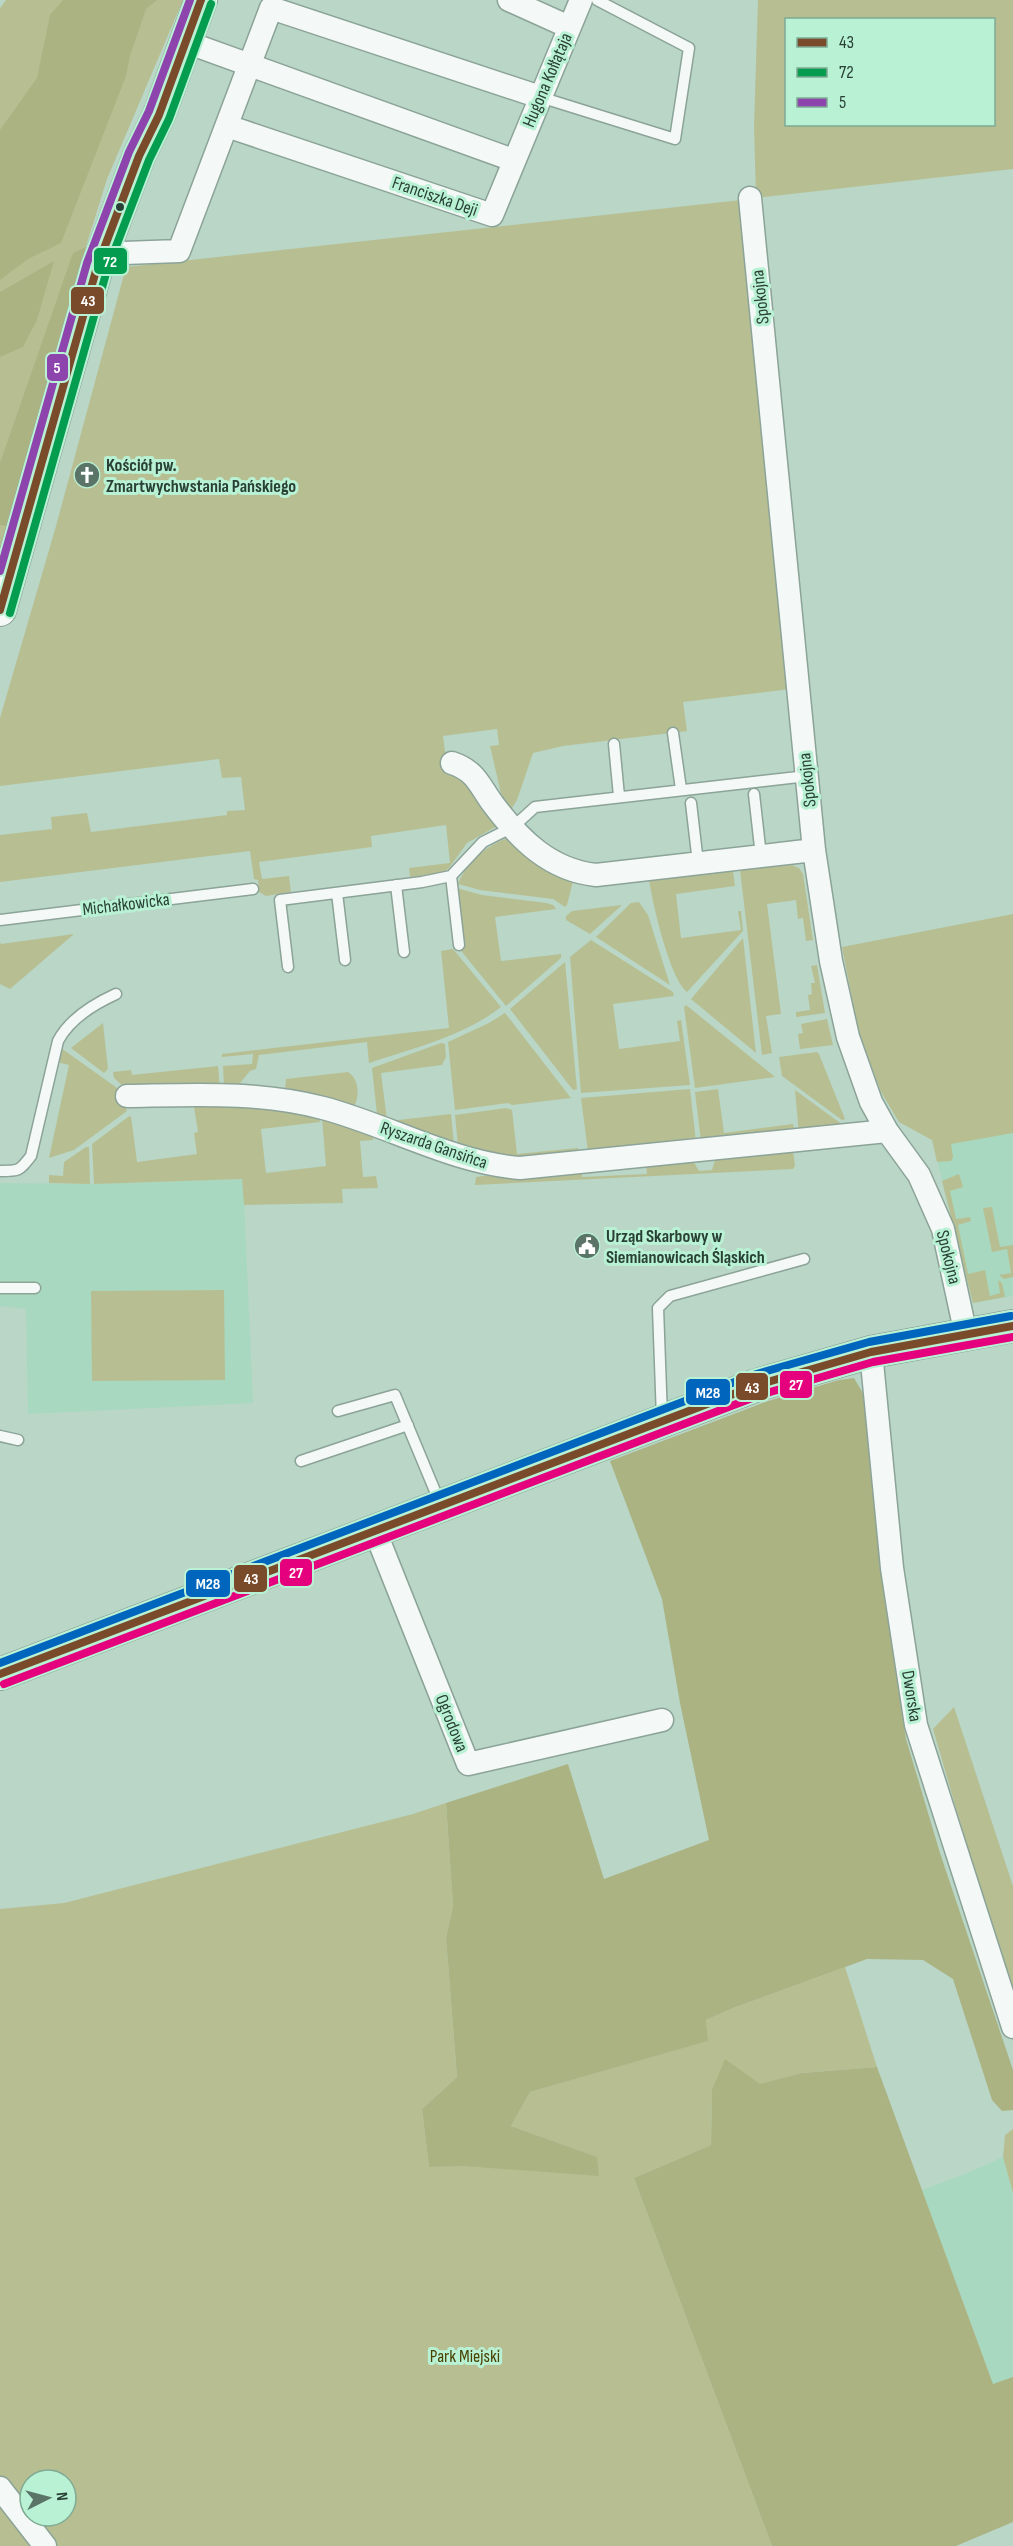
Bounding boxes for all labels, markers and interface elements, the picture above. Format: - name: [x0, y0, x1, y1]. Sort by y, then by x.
- legend: [785, 18, 995, 126]
- street label: Hugona Kołłątaja: [518, 30, 577, 130]
- text: 43: [839, 32, 854, 53]
- text: 72: [839, 62, 854, 83]
- text: 5: [839, 92, 846, 113]
- street label: Franciszka Deji: [389, 172, 480, 221]
- unlabelled marker: [114, 201, 126, 213]
- line badge: 72: [93, 247, 128, 275]
- text: 72: [103, 253, 117, 272]
- street label: Spokojna: [747, 269, 774, 325]
- line badge: 43: [70, 286, 105, 315]
- text: 43: [81, 292, 95, 311]
- line badge: 5: [46, 353, 69, 382]
- text: 5: [53, 359, 61, 378]
- place label: Kościół pw. Zmartwychwstania Pańskiego: [106, 455, 296, 497]
- church icon: Kościół pw. Zmartwychwstania Pańskiego: [72, 460, 102, 490]
- street label: Spokojna: [794, 752, 821, 808]
- street label: Michałkowicka: [81, 889, 171, 920]
- street label: Ryszarda Gansińca: [378, 1117, 490, 1174]
- place label: Urząd Skarbowy w Siemianowicach Śląskich: [606, 1226, 765, 1268]
- street label: Spokojna: [932, 1228, 965, 1286]
- public building icon: Urząd Skarbowy w Siemianowicach Śląskich: [572, 1231, 602, 1261]
- line badge: 27: [779, 1370, 813, 1399]
- line badge: 43: [735, 1372, 769, 1401]
- text: 27: [789, 1376, 803, 1395]
- line badge: M28: [685, 1378, 731, 1406]
- text: 43: [745, 1379, 759, 1398]
- text: M28: [696, 1384, 721, 1403]
- line badge: 27: [279, 1558, 313, 1587]
- line badge: 43: [233, 1564, 268, 1593]
- text: 27: [289, 1564, 303, 1583]
- line badge: M28: [185, 1569, 231, 1598]
- text: 43: [244, 1570, 258, 1589]
- text: M28: [196, 1575, 221, 1594]
- street label: Dworska: [897, 1669, 926, 1723]
- street label: Ogrodowa: [431, 1691, 473, 1755]
- park label: Park Miejski: [430, 2346, 500, 2367]
- north arrow: [18, 2468, 78, 2528]
- text: N: [52, 2491, 71, 2502]

